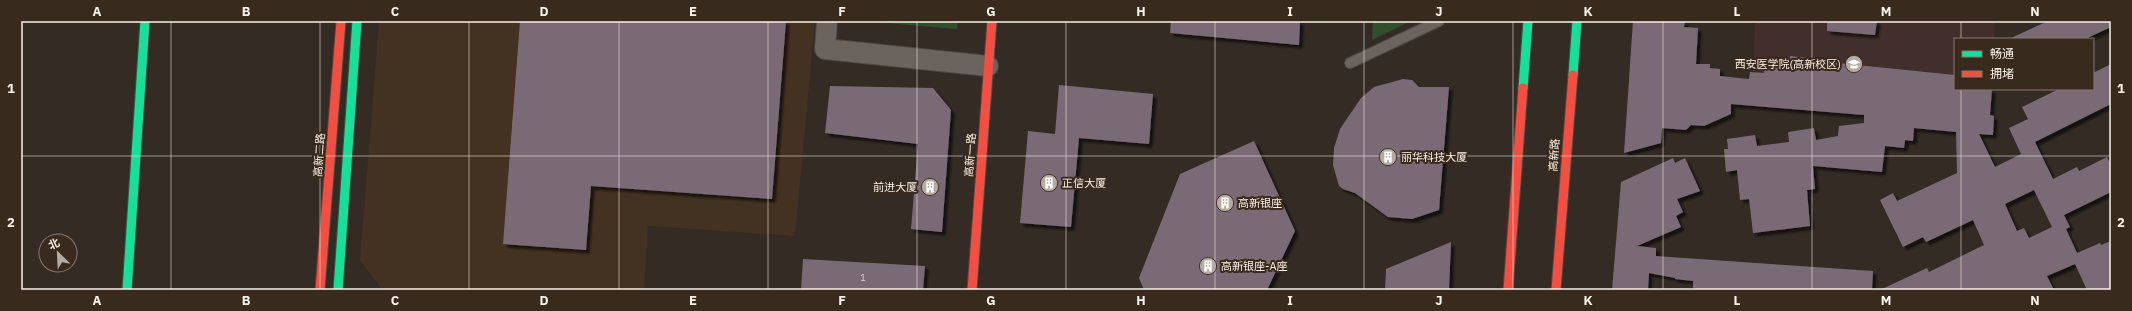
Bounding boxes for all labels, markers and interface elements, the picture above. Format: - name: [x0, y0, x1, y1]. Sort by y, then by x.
- text: A: [93, 3, 102, 20]
- text: B: [242, 3, 251, 20]
- text: C: [391, 3, 400, 20]
- text: D: [539, 3, 549, 20]
- text: E: [689, 3, 697, 20]
- text: F: [838, 3, 846, 20]
- text: G: [986, 3, 996, 20]
- text: H: [1136, 3, 1146, 20]
- text: I: [1287, 3, 1293, 20]
- text: J: [1435, 3, 1443, 20]
- text: K: [1583, 3, 1593, 20]
- text: L: [1734, 3, 1741, 20]
- text: M: [1881, 3, 1891, 20]
- text: N: [2030, 3, 2040, 20]
- legend: [1954, 38, 2094, 90]
- text: 畅通: [1990, 46, 2014, 61]
- school or university icon: 西安医学院(高新校区): [1844, 54, 1864, 74]
- place label: 西安医学院(高新校区): [1735, 57, 1841, 71]
- text: 拥堵: [1990, 66, 2014, 81]
- text: 1: [7, 80, 15, 97]
- text: 1: [2117, 80, 2125, 97]
- street label: 高新二路: [310, 133, 328, 177]
- street label: 高新一路: [961, 133, 979, 177]
- street label: 高新路: [1546, 138, 1562, 172]
- building icon: 丽华科技大厦: [1378, 147, 1398, 167]
- place label: 丽华科技大厦: [1401, 150, 1467, 164]
- building icon: 正信大厦: [1039, 173, 1059, 193]
- place label: 正信大厦: [1062, 176, 1106, 190]
- building icon: 前进大厦: [920, 177, 940, 197]
- place label: 前进大厦: [873, 180, 917, 194]
- building icon: 高新银座: [1215, 193, 1235, 213]
- place label: 高新银座: [1238, 196, 1282, 210]
- text: 2: [7, 214, 15, 231]
- text: 2: [2117, 214, 2125, 231]
- north arrow: [38, 233, 78, 273]
- text: 北: [46, 235, 62, 252]
- building icon: 高新银座-A座: [1198, 256, 1218, 276]
- place label: 高新银座-A座: [1221, 259, 1287, 273]
- house number: 1: [860, 272, 866, 283]
- text: A: [93, 292, 102, 309]
- text: B: [242, 292, 251, 309]
- text: C: [391, 292, 400, 309]
- text: D: [539, 292, 549, 309]
- text: E: [689, 292, 697, 309]
- text: F: [838, 292, 846, 309]
- text: G: [986, 292, 996, 309]
- text: H: [1136, 292, 1146, 309]
- text: I: [1287, 292, 1293, 309]
- text: J: [1435, 292, 1443, 309]
- text: K: [1583, 292, 1593, 309]
- text: L: [1734, 292, 1741, 309]
- text: M: [1881, 292, 1891, 309]
- text: N: [2030, 292, 2040, 309]

